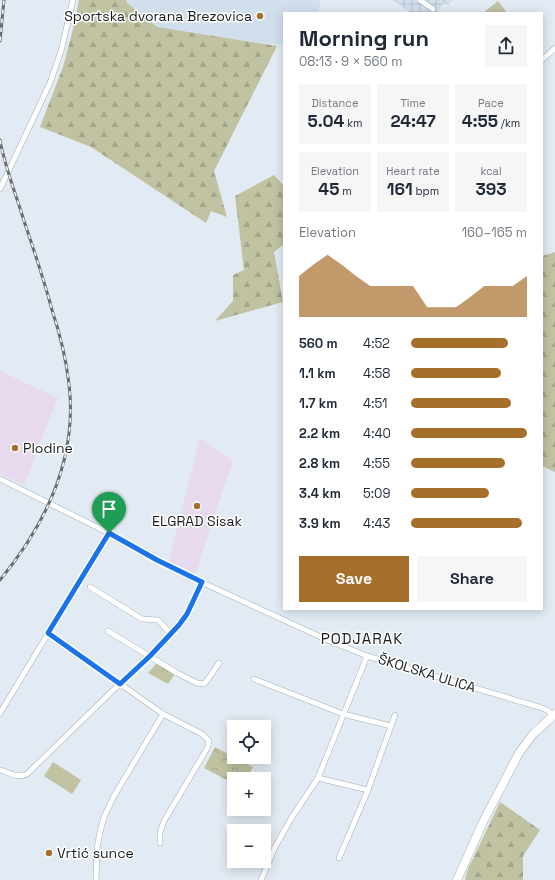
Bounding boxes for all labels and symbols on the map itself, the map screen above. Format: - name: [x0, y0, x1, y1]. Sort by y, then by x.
- place label: Sportska dvorana Brezovica: [64, 7, 252, 25]
- marker: Sportska dvorana Brezovica: [255, 11, 265, 21]
- place label: Plodine: [23, 439, 73, 457]
- marker: Plodine: [10, 443, 20, 453]
- pin: [92, 492, 126, 533]
- marker: ELGRAD Sisak: [192, 501, 202, 511]
- place label: ELGRAD Sisak: [152, 512, 242, 530]
- district label: PODJARAK: [321, 629, 403, 648]
- street label: ŠKOLSKA ULICA: [376, 650, 478, 696]
- place label: Vrtić sunce: [57, 844, 134, 862]
- marker: Vrtić sunce: [44, 848, 54, 858]

